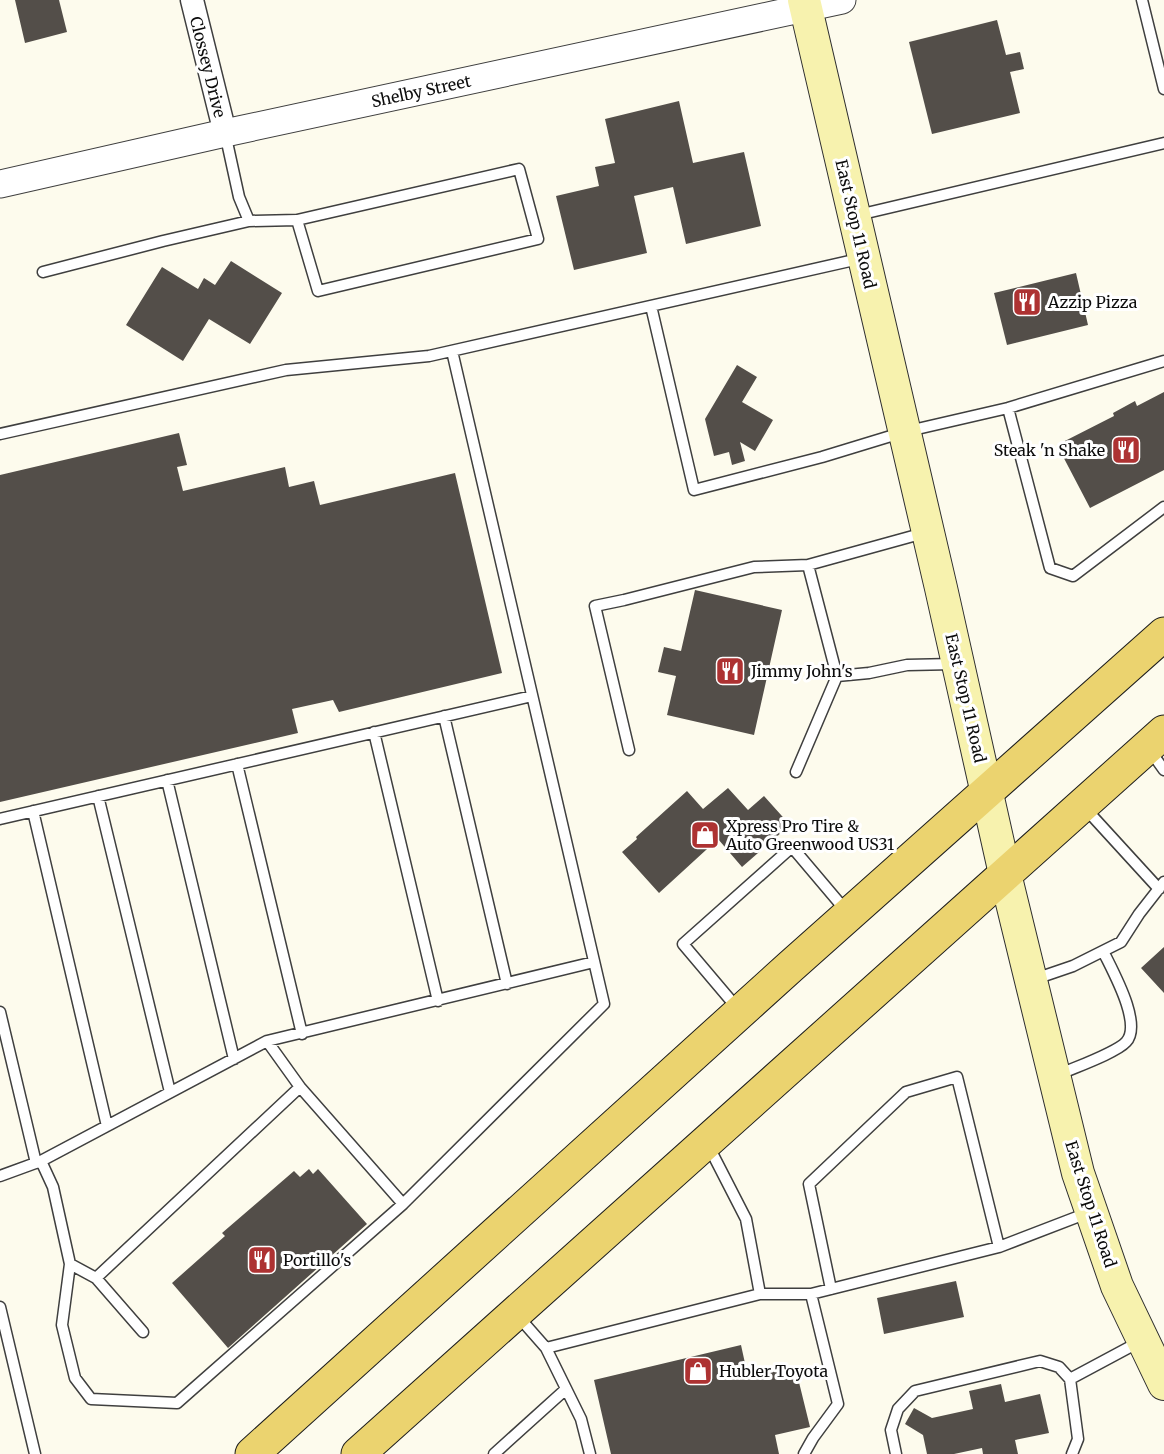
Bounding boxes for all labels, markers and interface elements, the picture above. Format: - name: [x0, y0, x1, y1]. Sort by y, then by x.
- street label: Clossey Drive: [186, 14, 230, 120]
- street label: Shelby Street: [369, 71, 473, 111]
- street label: East Stop 11 Road: [831, 157, 881, 291]
- restaurant icon: Azzip Pizza: [1011, 286, 1043, 318]
- place label: Azzip Pizza: [1047, 292, 1138, 312]
- restaurant icon: Steak 'n Shake: [1110, 434, 1142, 466]
- place label: Steak 'n Shake: [994, 440, 1105, 460]
- street label: East Stop 11 Road: [941, 631, 991, 765]
- restaurant icon: Jimmy John's: [714, 655, 746, 687]
- place label: Jimmy John's: [750, 661, 853, 681]
- place label: Xpress Pro Tire & Auto Greenwood US31: [725, 816, 894, 854]
- shop icon: Xpress Pro Tire & Auto Greenwood US31: [689, 819, 721, 851]
- street label: East Stop 11 Road: [1061, 1138, 1121, 1270]
- restaurant icon: Portillo's: [246, 1244, 278, 1276]
- place label: Portillo's: [283, 1250, 351, 1270]
- shop icon: Hubler Toyota: [682, 1355, 714, 1387]
- place label: Hubler Toyota: [719, 1361, 829, 1381]

